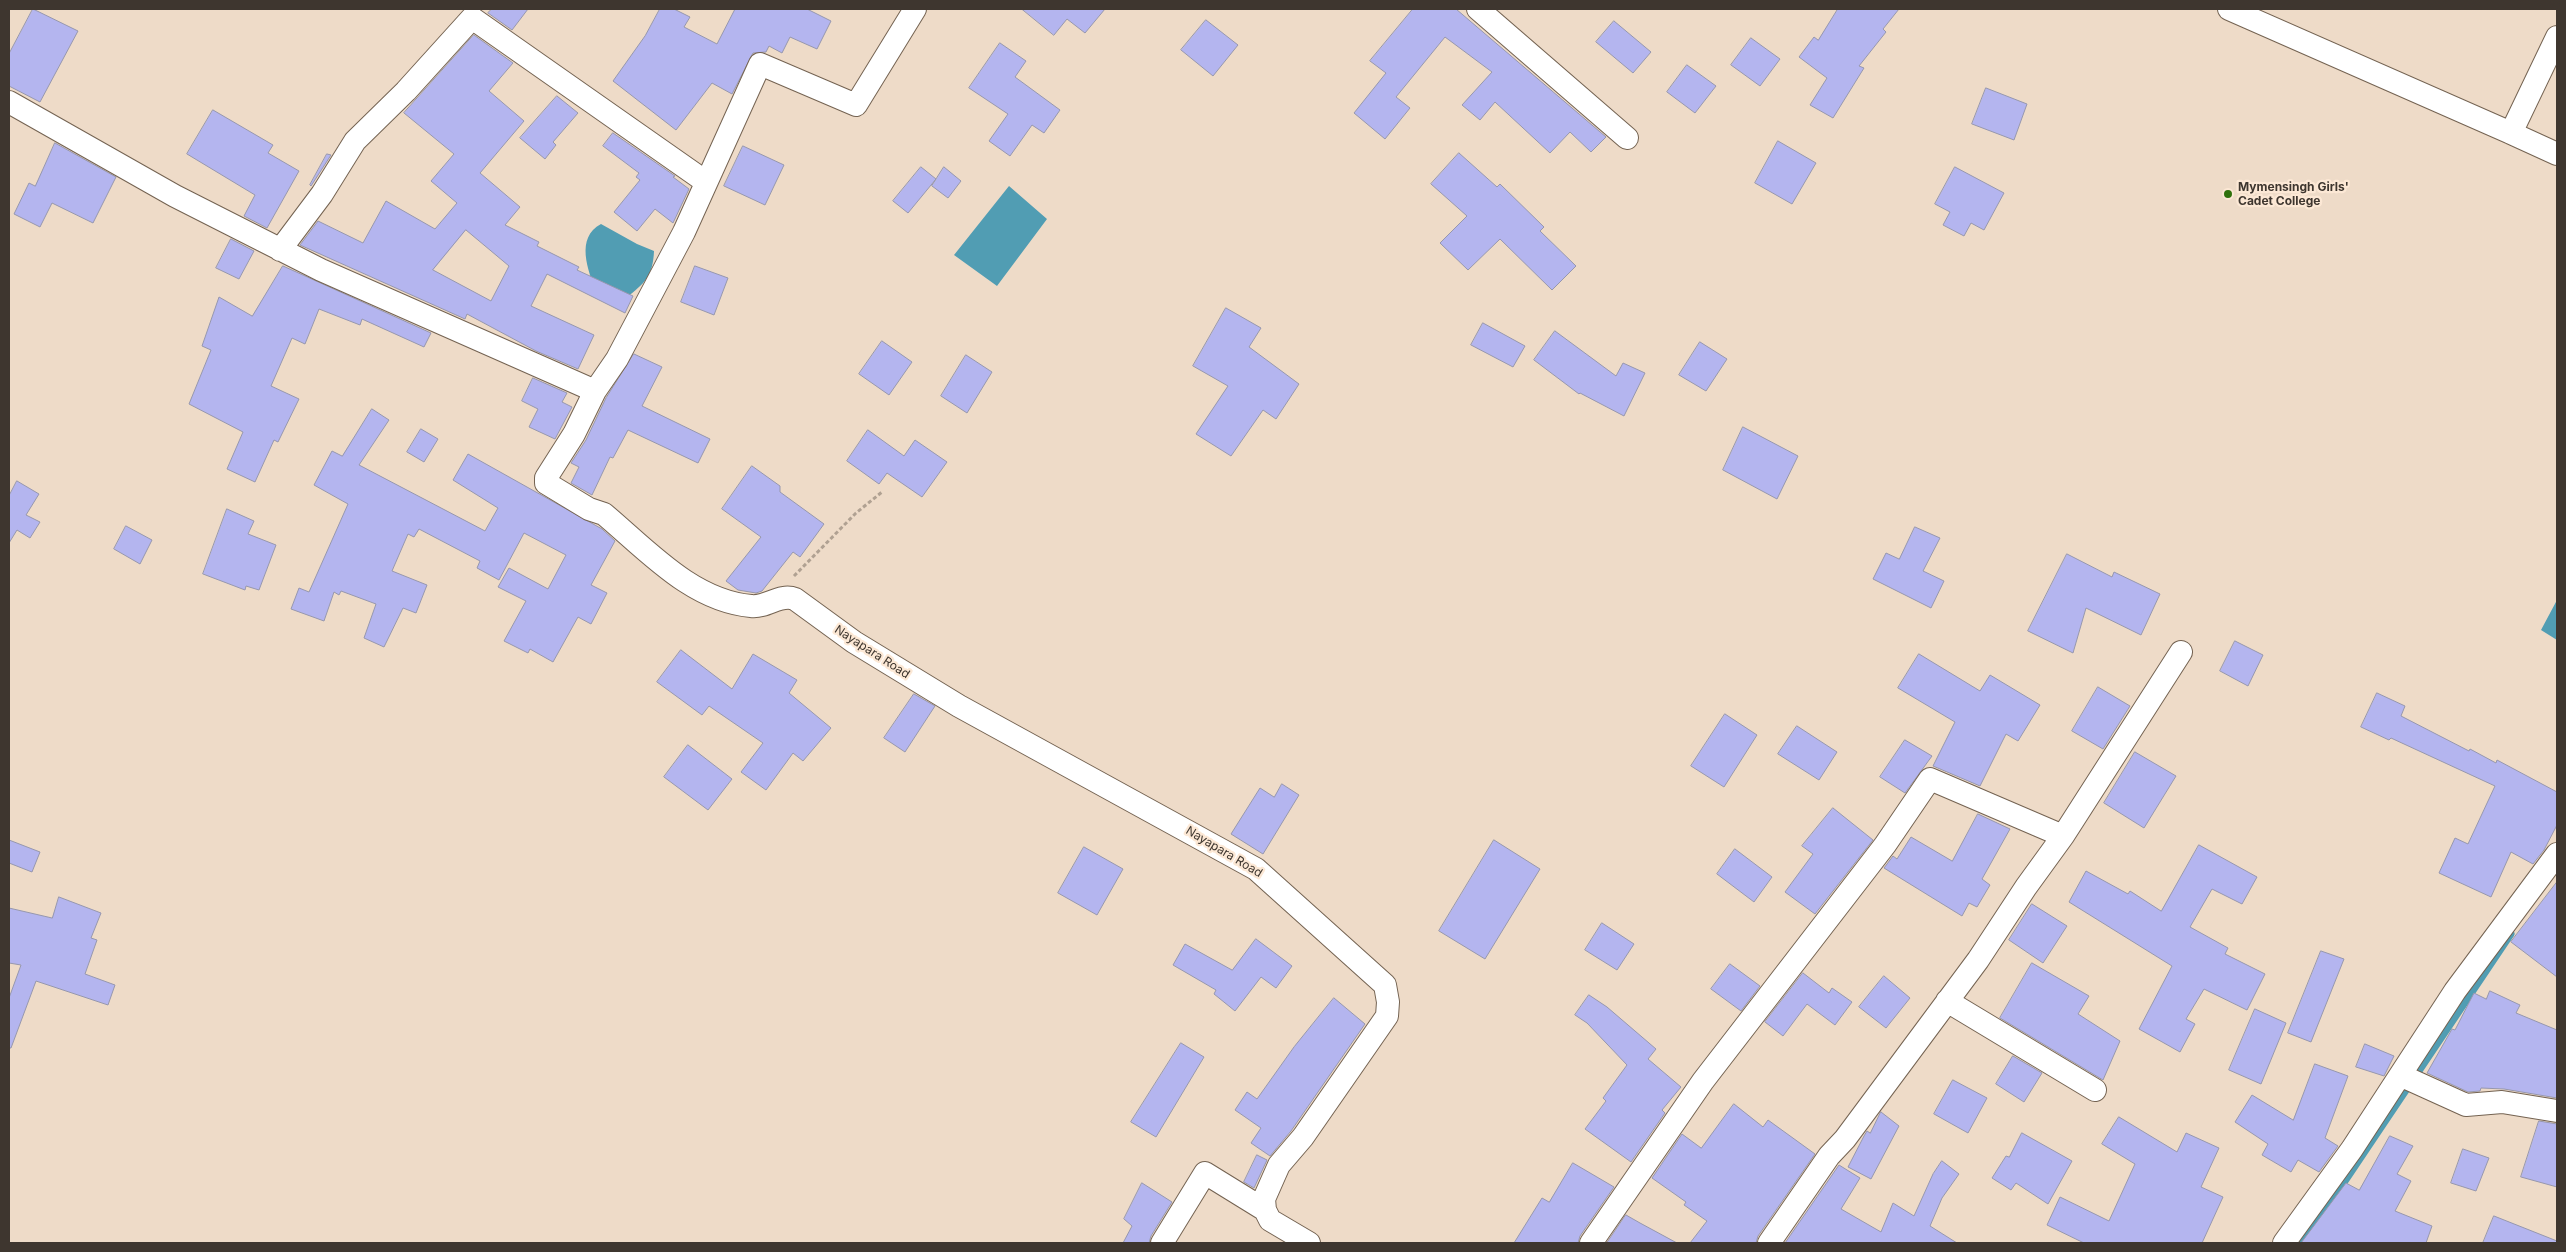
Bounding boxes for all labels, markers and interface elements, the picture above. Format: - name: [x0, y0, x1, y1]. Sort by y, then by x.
- place label: Mymensingh Girls' Cadet College: [2238, 180, 2349, 208]
- marker: Mymensingh Girls' Cadet College: [2222, 188, 2234, 200]
- street label: Nayapara Road: [832, 622, 912, 682]
- street label: Nayapara Road: [1183, 823, 1265, 881]

